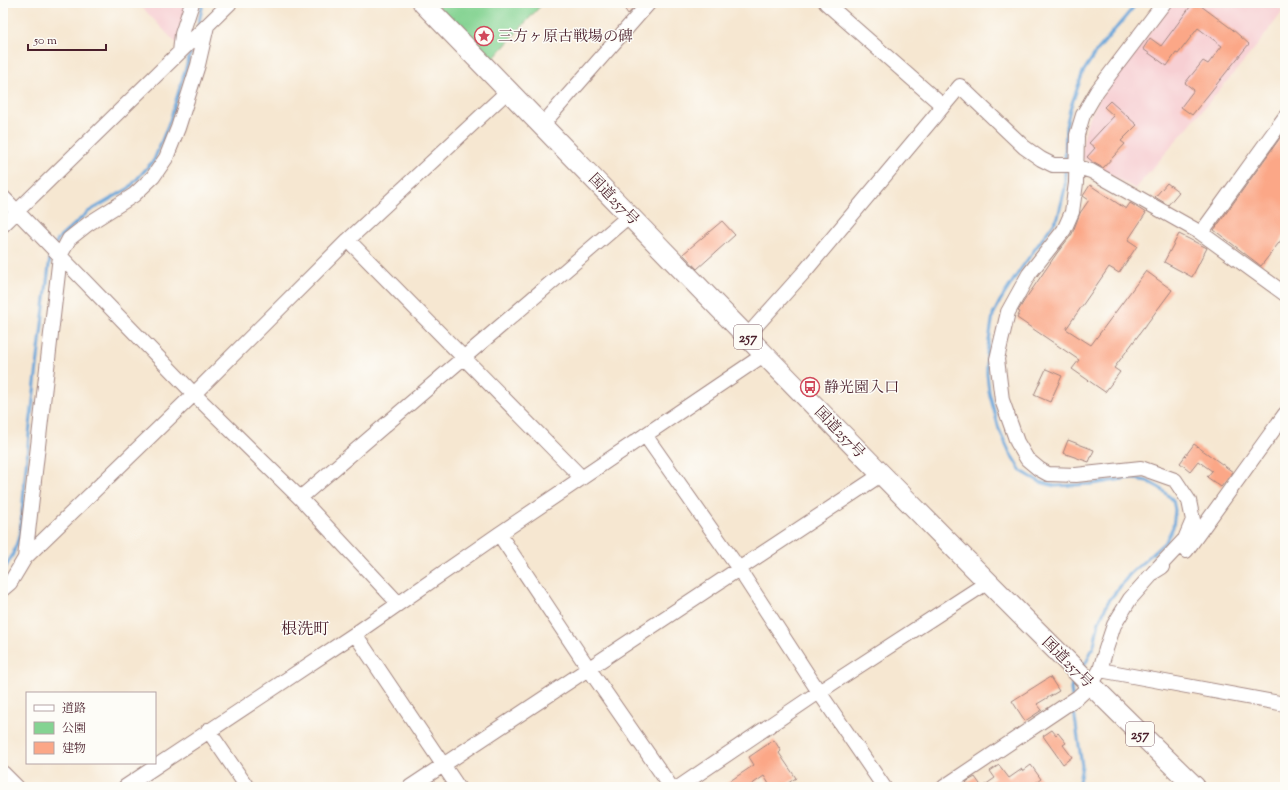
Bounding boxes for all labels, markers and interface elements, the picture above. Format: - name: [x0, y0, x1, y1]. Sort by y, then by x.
- place icon: 三方ヶ原古戦場の碑: [473, 25, 495, 47]
- scale bar: [28, 26, 106, 52]
- place label: 三方ヶ原古戦場の碑: [498, 27, 633, 48]
- text: 50 m: [33, 32, 57, 50]
- street label: 国道257号: [583, 169, 643, 231]
- road number: 257: [734, 325, 762, 349]
- bus stop icon: 静光園入口: [799, 376, 821, 398]
- place label: 静光園入口: [824, 378, 899, 399]
- street label: 国道257号: [809, 402, 869, 464]
- district label: 根洗町: [281, 619, 329, 642]
- street label: 国道257号: [1037, 633, 1097, 693]
- legend: [26, 692, 156, 764]
- text: 道路: [62, 700, 86, 718]
- text: 公園: [62, 720, 86, 738]
- road number: 257: [1126, 722, 1154, 746]
- text: 建物: [62, 740, 86, 758]

